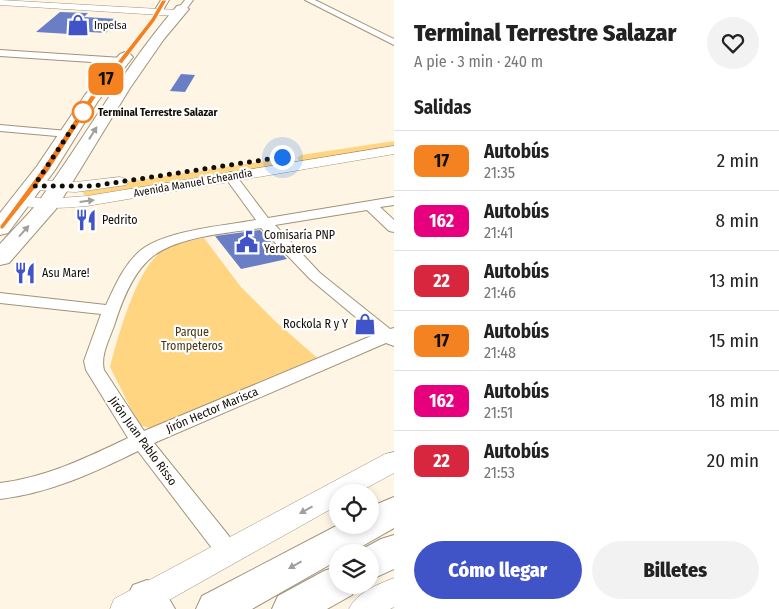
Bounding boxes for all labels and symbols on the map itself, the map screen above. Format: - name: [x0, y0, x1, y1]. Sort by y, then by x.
- shop icon: Inpelsa: [65, 12, 91, 38]
- place label: Inpelsa: [94, 19, 127, 32]
- line badge: 17: [84, 63, 128, 95]
- marker: Terminal Terrestre Salazar: [72, 101, 94, 123]
- place label: Terminal Terrestre Salazar: [98, 106, 218, 119]
- one-way arrow: [88, 127, 98, 140]
- your location: [270, 145, 295, 170]
- street label: Avenida Manuel Echeandía: [133, 166, 253, 200]
- one-way arrow: [79, 197, 95, 205]
- restaurant icon: Pedrito: [73, 207, 99, 233]
- place label: Pedrito: [102, 213, 138, 227]
- one-way arrow: [18, 225, 30, 237]
- place label: Comisaría PNP Yerbateros: [264, 228, 335, 256]
- public building icon: Comisaría PNP Yerbateros: [234, 229, 260, 255]
- restaurant icon: Asu Mare!: [12, 260, 38, 286]
- place label: Asu Mare!: [42, 266, 90, 280]
- shop icon: Rockola R y Y: [352, 311, 378, 337]
- place label: Rockola R y Y: [283, 317, 348, 331]
- park label: Parque Trompeteros: [161, 325, 223, 353]
- street label: Jirón Hector Marisca: [164, 384, 260, 436]
- street label: Jirón Juan Pablo Risso: [106, 394, 180, 488]
- one-way arrow: [298, 506, 313, 514]
- one-way arrow: [289, 561, 302, 570]

